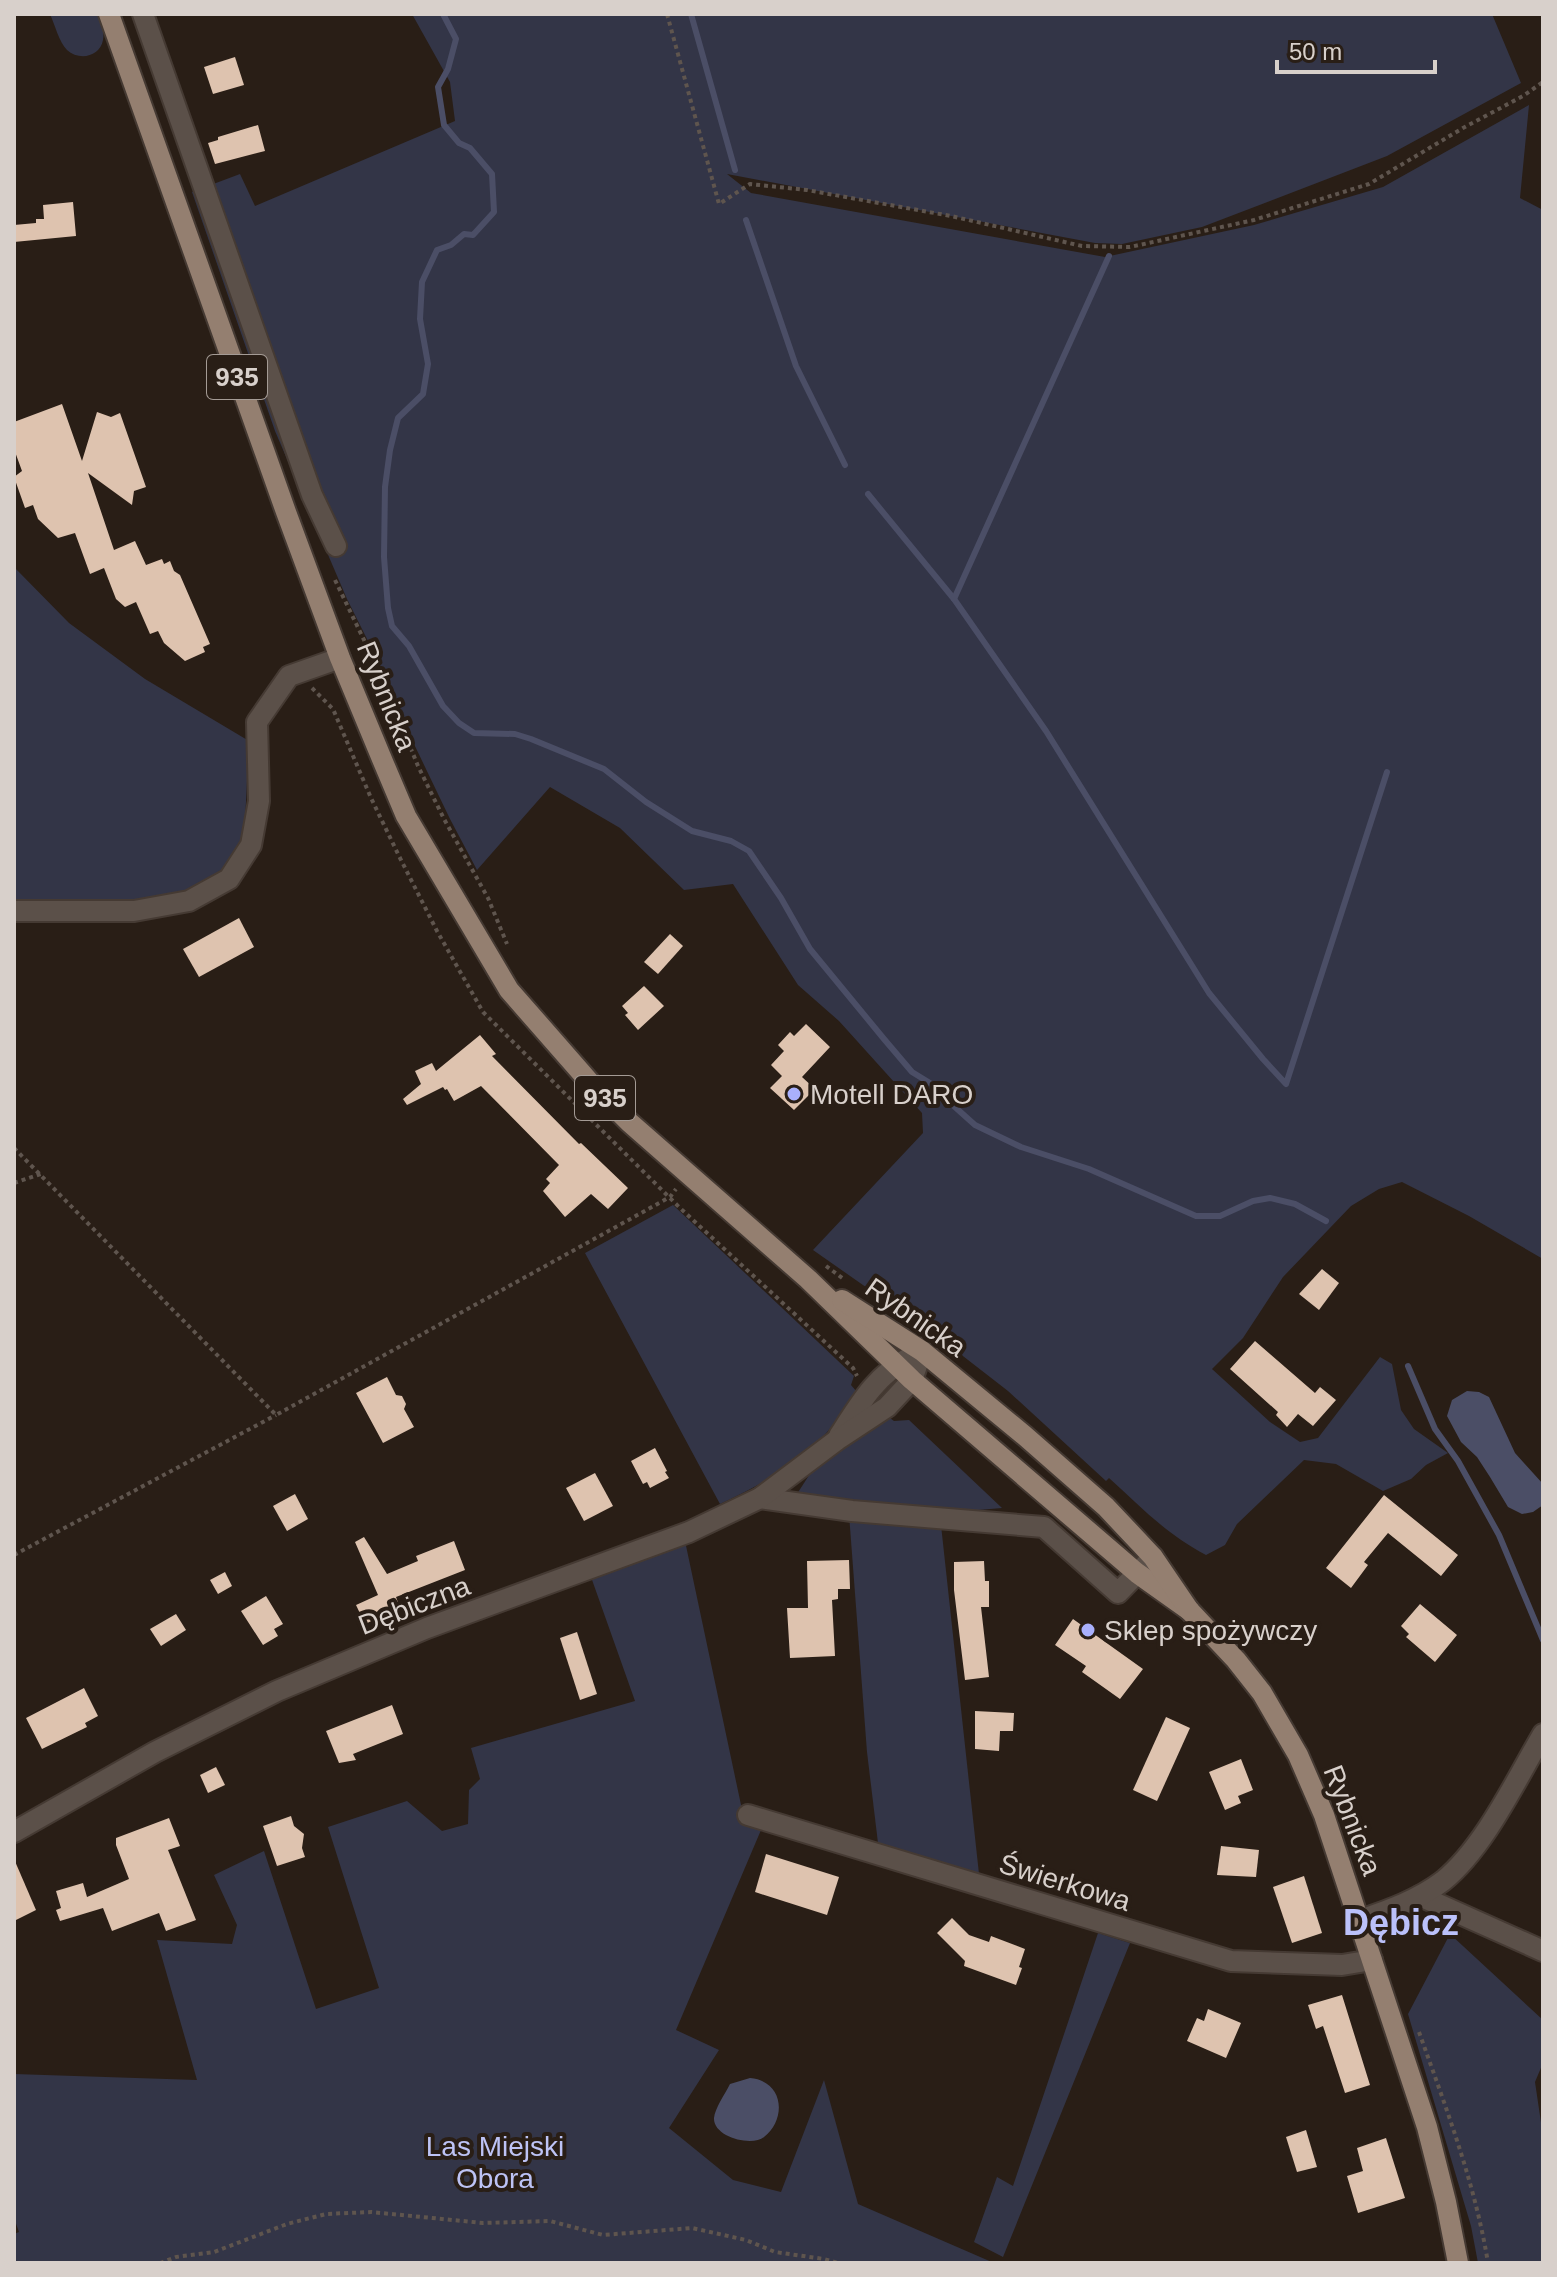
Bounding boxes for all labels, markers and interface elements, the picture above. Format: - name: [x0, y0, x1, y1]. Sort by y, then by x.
- scale bar: [1277, 24, 1435, 74]
- text: 50 m: [1289, 38, 1342, 65]
- road number: 935: [207, 355, 267, 399]
- street label: Rybnicka: [351, 637, 423, 756]
- road number: 935: [575, 1076, 635, 1120]
- place label: Motell DARO: [810, 1079, 973, 1110]
- marker: Motell DARO: [785, 1085, 803, 1103]
- street label: Rybnicka: [860, 1272, 972, 1363]
- street label: Dębiczna: [354, 1570, 475, 1641]
- place label: Sklep spożywczy: [1104, 1615, 1317, 1646]
- marker: Sklep spożywczy: [1079, 1621, 1097, 1639]
- street label: Rybnicka: [1317, 1761, 1388, 1880]
- street label: Świerkowa: [996, 1847, 1135, 1917]
- district label: Dębicz: [1343, 1902, 1459, 1943]
- park label: Las Miejski Obora: [426, 2131, 564, 2194]

